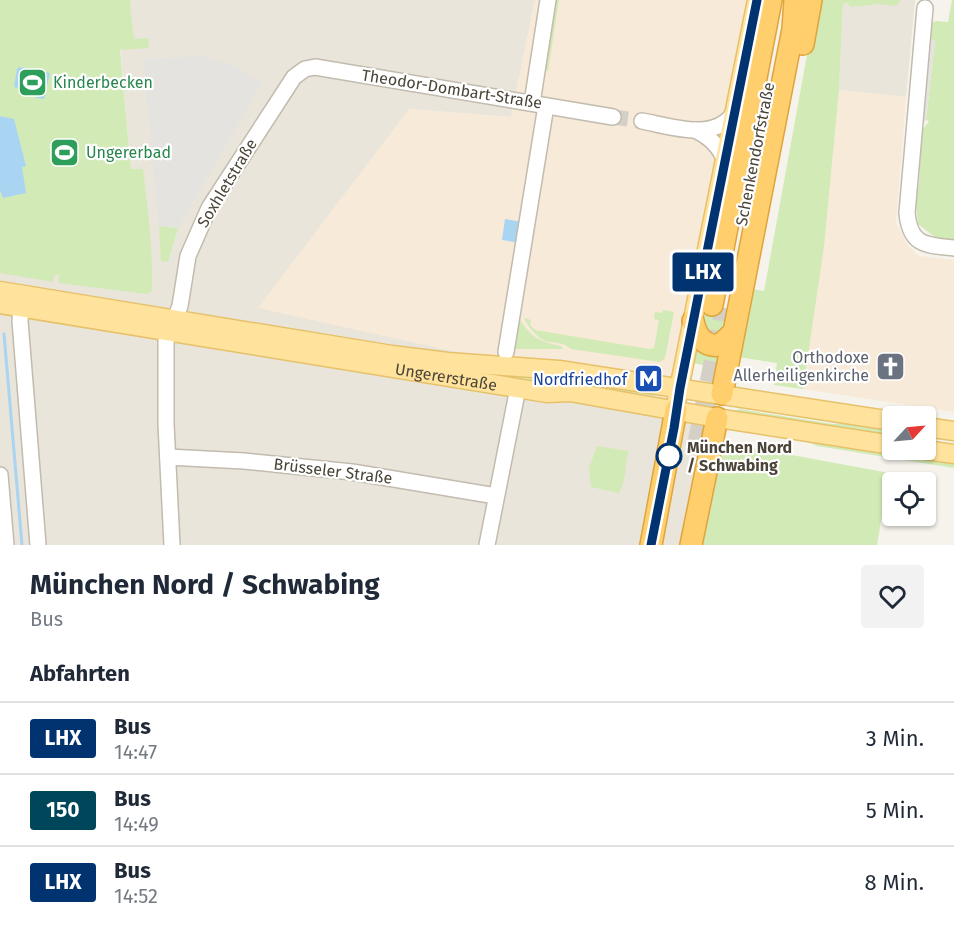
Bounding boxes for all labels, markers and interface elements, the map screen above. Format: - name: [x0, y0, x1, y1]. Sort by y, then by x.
- street label: Theodor-Dombart-Straße: [360, 65, 544, 113]
- sports icon: Kinderbecken: [16, 66, 48, 98]
- place label: Kinderbecken: [53, 73, 153, 92]
- street label: Schenkendorfstraße: [732, 80, 778, 228]
- street label: Soxhletstraße: [193, 135, 261, 231]
- sports icon: Ungererbad: [49, 136, 81, 168]
- place label: Ungererbad: [86, 143, 171, 162]
- line badge: LHX: [668, 252, 738, 292]
- text: LHX: [685, 259, 721, 285]
- place label: Orthodoxe Allerheiligenkirche: [734, 348, 869, 385]
- church icon: Orthodoxe Allerheiligenkirche: [874, 350, 906, 382]
- street label: Ungererstraße: [394, 359, 498, 394]
- metro station icon: Nordfriedhof: [632, 363, 664, 395]
- place label: Nordfriedhof: [533, 370, 629, 389]
- north arrow: [882, 406, 936, 460]
- map controls: [882, 406, 936, 526]
- place label: München Nord / Schwabing: [687, 438, 792, 475]
- marker: München Nord / Schwabing: [656, 443, 682, 469]
- street label: Brüsseler Straße: [273, 454, 393, 488]
- button: locate: [882, 472, 936, 526]
- button: heart: [861, 565, 924, 628]
- text: München Nord / Schwabing: [30, 568, 380, 601]
- text: Bus: [30, 607, 63, 631]
- text: Abfahrten: [30, 660, 130, 687]
- text: Bus: [114, 713, 151, 740]
- text: LHX: [45, 725, 81, 751]
- text: 3 Min.: [866, 725, 924, 752]
- text: 14:47: [114, 740, 157, 764]
- text: Bus: [114, 785, 151, 812]
- text: 150: [46, 797, 80, 823]
- text: 5 Min.: [866, 797, 924, 824]
- text: 14:49: [114, 812, 159, 836]
- text: Bus: [114, 857, 151, 884]
- text: LHX: [45, 869, 81, 895]
- text: 8 Min.: [865, 869, 924, 896]
- text: 14:52: [114, 884, 158, 908]

